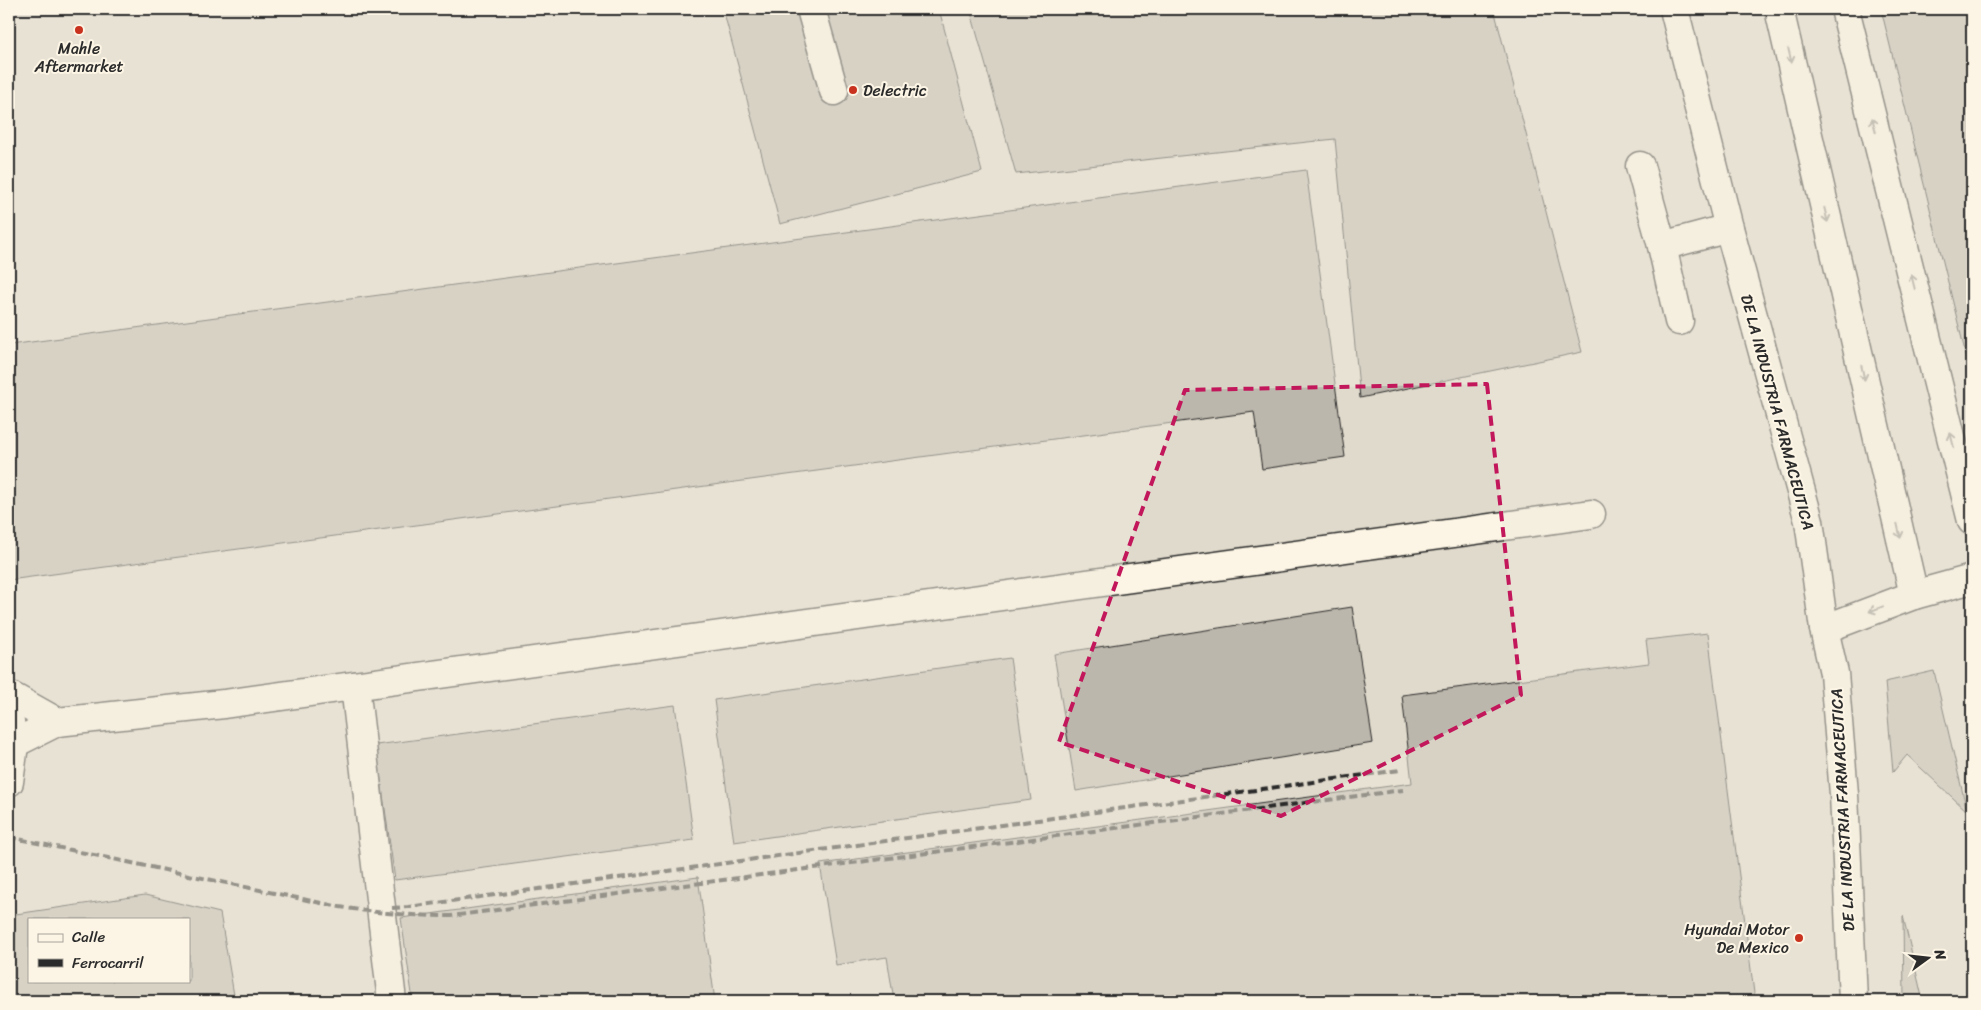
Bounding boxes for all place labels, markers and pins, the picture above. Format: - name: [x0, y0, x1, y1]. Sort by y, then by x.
- marker: Mahle Aftermarket: [73, 24, 85, 36]
- place label: Mahle Aftermarket: [34, 34, 123, 81]
- place label: Delectric: [863, 76, 927, 105]
- marker: Delectric: [847, 84, 859, 96]
- place label: Hyundai Motor De Mexico: [1684, 915, 1790, 962]
- marker: Hyundai Motor De Mexico: [1793, 932, 1805, 944]

